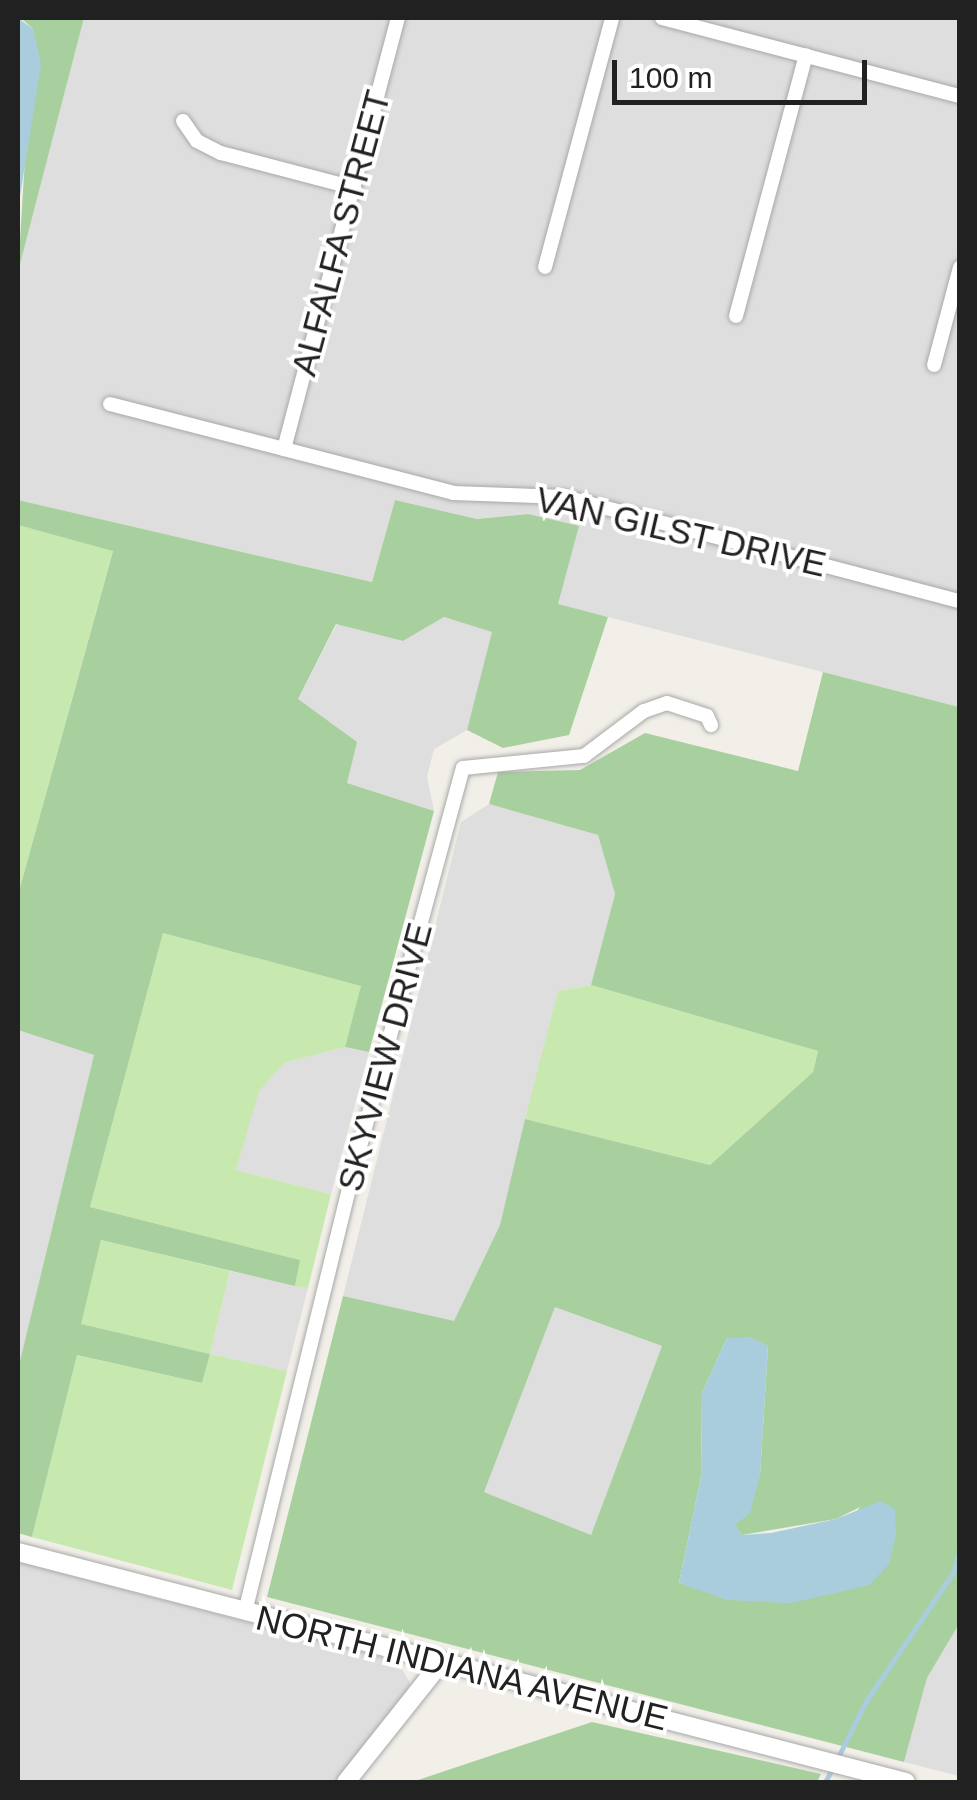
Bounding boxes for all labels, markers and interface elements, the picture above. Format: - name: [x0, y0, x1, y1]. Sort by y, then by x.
- scale bar: [617, 40, 872, 102]
- text: 100 m: [629, 61, 712, 94]
- street label: ALFALFA STREET: [282, 85, 400, 381]
- street label: VAN GILST DRIVE: [532, 478, 830, 586]
- street label: SKYVIEW DRIVE: [329, 918, 441, 1196]
- street label: NORTH INDIANA AVENUE: [250, 1596, 674, 1740]

